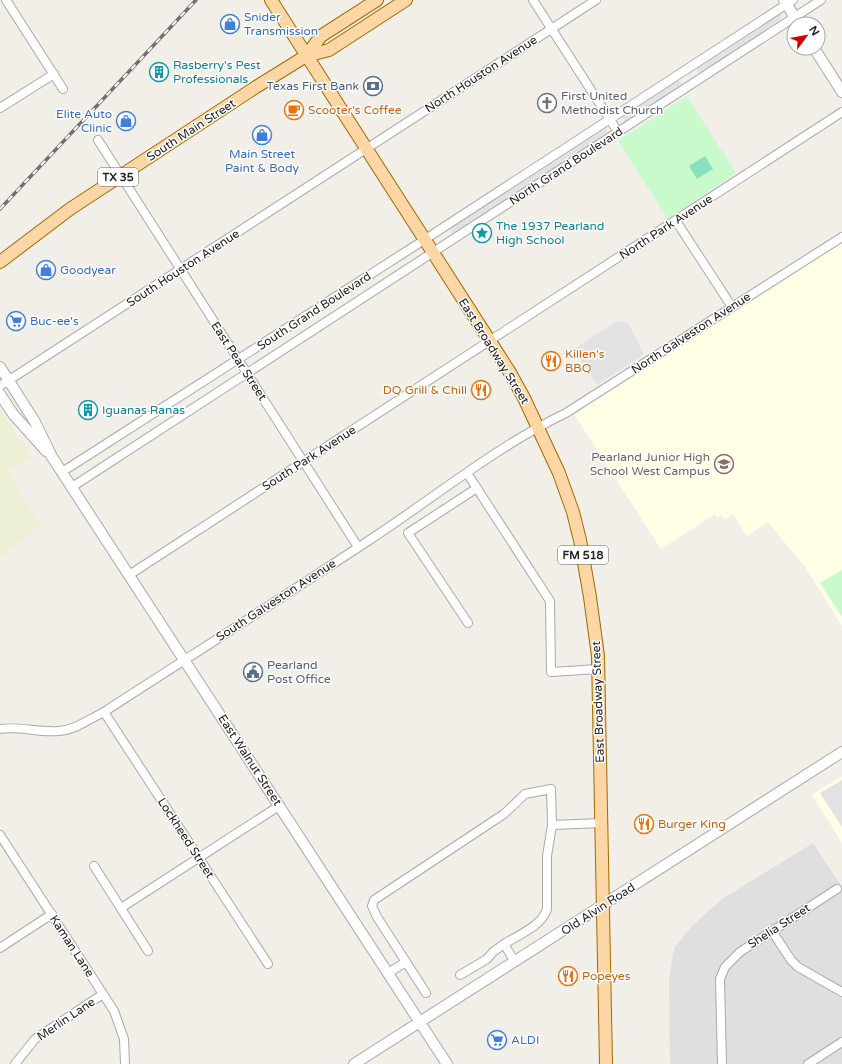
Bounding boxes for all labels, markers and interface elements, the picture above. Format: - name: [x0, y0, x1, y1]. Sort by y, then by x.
- place label: Snider Transmission: [244, 10, 318, 38]
- shop icon: Snider Transmission: [219, 13, 241, 35]
- north arrow: [786, 16, 826, 56]
- text: N: [806, 24, 822, 38]
- street label: North Houston Avenue: [422, 32, 540, 115]
- place label: Rasberry's Pest Professionals: [173, 58, 261, 86]
- building icon: Rasberry's Pest Professionals: [148, 61, 170, 83]
- bank icon: Texas First Bank: [362, 75, 384, 97]
- place label: Texas First Bank: [267, 79, 359, 93]
- place label: First United Methodist Church: [561, 89, 663, 117]
- church icon: First United Methodist Church: [536, 92, 558, 114]
- street label: South Main Street: [144, 96, 238, 164]
- cafe icon: Scooter's Coffee: [283, 99, 305, 121]
- place label: Scooter's Coffee: [308, 103, 402, 117]
- place label: Elite Auto Clinic: [56, 107, 112, 135]
- shop icon: Elite Auto Clinic: [115, 110, 137, 132]
- shop icon: Main Street Paint & Body: [251, 124, 273, 146]
- street label: North Grand Boulevard: [507, 124, 625, 208]
- place label: Main Street Paint & Body: [225, 147, 299, 175]
- road number: TX 35: [98, 168, 138, 186]
- street label: North Park Avenue: [617, 192, 715, 262]
- place label: The 1937 Pearland High School: [496, 219, 604, 247]
- place icon: The 1937 Pearland High School: [471, 222, 493, 244]
- street label: South Houston Avenue: [124, 226, 242, 310]
- shop icon: Goodyear: [35, 259, 57, 281]
- place label: Goodyear: [60, 263, 116, 277]
- street label: South Grand Boulevard: [254, 269, 374, 353]
- street label: North Galveston Avenue: [629, 289, 753, 377]
- street label: East Broadway Street: [456, 296, 532, 407]
- supermarket icon: Buc-ee's: [5, 310, 27, 332]
- place label: Buc-ee's: [30, 314, 79, 328]
- street label: East Pear Street: [208, 319, 270, 403]
- place label: Killen's BBQ: [565, 347, 605, 375]
- restaurant icon: Killen's BBQ: [540, 350, 562, 372]
- restaurant icon: DQ Grill & Chill: [470, 379, 492, 401]
- place label: DQ Grill & Chill: [383, 383, 467, 397]
- building icon: Iguanas Ranas: [77, 399, 99, 421]
- place label: Iguanas Ranas: [102, 403, 185, 417]
- street label: South Park Avenue: [260, 422, 359, 493]
- place label: Pearland Junior High School West Campus: [590, 450, 710, 478]
- school or university icon: Pearland Junior High School West Campus: [713, 453, 735, 475]
- road number: FM 518: [558, 546, 608, 564]
- street label: South Galveston Avenue: [214, 556, 339, 644]
- street label: East Broadway Street: [589, 640, 607, 763]
- place label: Pearland Post Office: [267, 658, 331, 686]
- public building icon: Pearland Post Office: [242, 661, 264, 683]
- street label: East Walnut Street: [215, 712, 285, 808]
- street label: Lockheed Street: [155, 795, 217, 881]
- restaurant icon: Burger King: [633, 813, 655, 835]
- place label: Burger King: [658, 817, 726, 831]
- street label: Old Alvin Road: [558, 880, 638, 938]
- street label: Shelia Street: [745, 900, 813, 951]
- street label: Kaman Lane: [47, 913, 97, 980]
- restaurant icon: Popeyes: [557, 965, 579, 987]
- place label: Popeyes: [582, 969, 631, 983]
- street label: Merlin Lane: [34, 994, 98, 1044]
- supermarket icon: ALDI: [486, 1029, 508, 1051]
- place label: ALDI: [511, 1033, 539, 1047]

